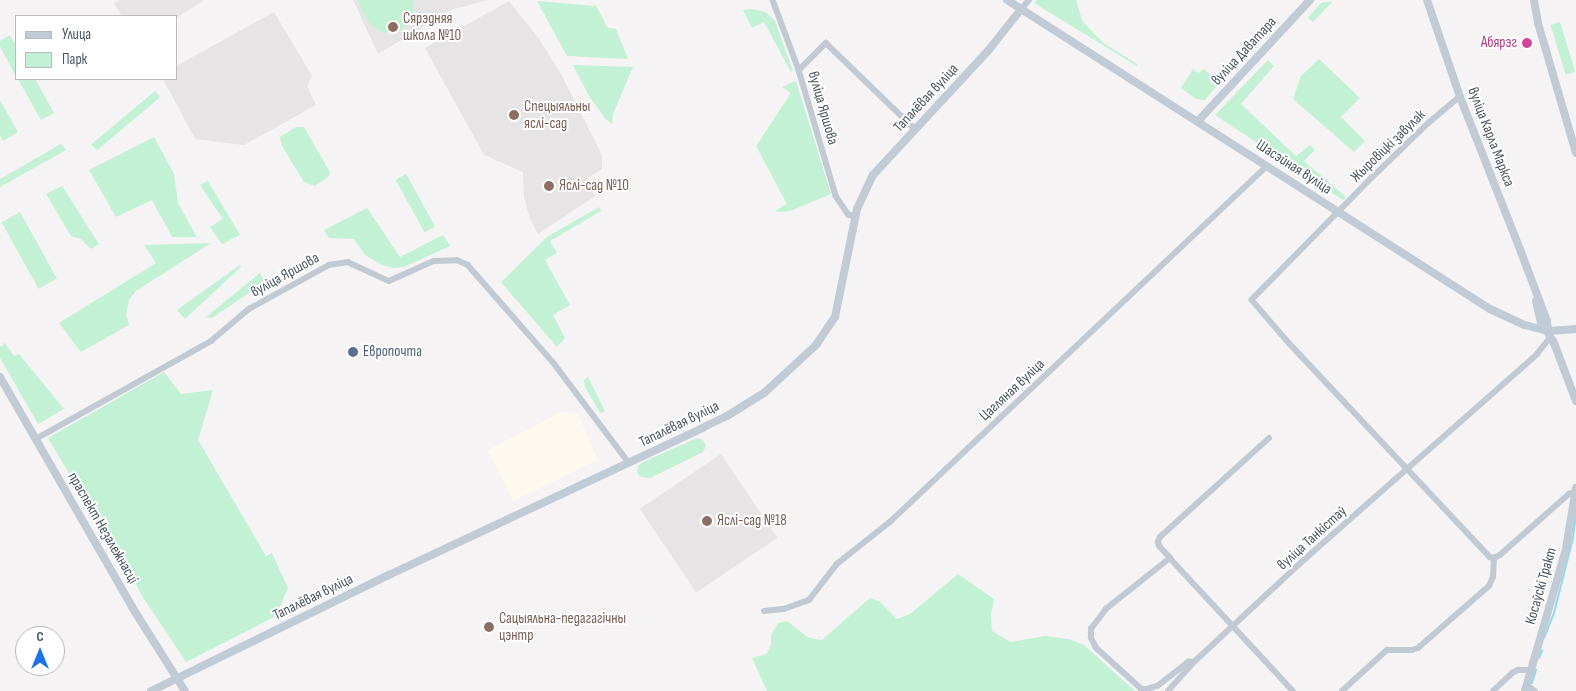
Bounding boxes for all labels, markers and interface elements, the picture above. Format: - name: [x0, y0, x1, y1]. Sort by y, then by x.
- place label: Сярэдняя школа №10: [403, 9, 461, 44]
- street label: вуліца Даватара: [1208, 13, 1280, 89]
- legend: [15, 15, 178, 80]
- marker: Сярэдняя школа №10: [387, 21, 399, 33]
- text: Улица: [62, 25, 91, 44]
- place label: Абярэг: [1481, 34, 1517, 52]
- marker: Абярэг: [1521, 37, 1533, 49]
- text: Парк: [62, 50, 87, 69]
- street label: Тапалёвая вуліца: [890, 60, 962, 136]
- street label: вуліца Яршова: [804, 69, 842, 147]
- street label: вуліца Карла Маркса: [1464, 85, 1518, 189]
- place label: Спецыяльны яслі-сад: [524, 97, 590, 132]
- street label: Жыровіцкі завулак: [1347, 106, 1429, 186]
- marker: Спецыяльны яслі-сад: [508, 109, 520, 121]
- street label: Шасэйная вуліца: [1253, 136, 1335, 198]
- place label: Яслі-сад №10: [559, 177, 629, 195]
- marker: Яслі-сад №10: [543, 180, 555, 192]
- street label: вуліца Яршова: [248, 249, 322, 301]
- place label: Европочта: [363, 343, 422, 361]
- marker: Европочта: [347, 346, 359, 358]
- street label: Цагляная вуліца: [976, 355, 1048, 425]
- street label: Тапалёвая вуліца: [636, 397, 722, 451]
- street label: праспект Незалежнасці: [64, 469, 142, 587]
- street label: вуліца Танкістаў: [1274, 502, 1350, 574]
- place label: Яслі-сад №18: [717, 512, 787, 530]
- marker: Яслі-сад №18: [701, 515, 713, 527]
- street label: Косаўскі Тракт: [1521, 545, 1561, 627]
- street label: Тапалёвая вуліца: [270, 570, 356, 624]
- place label: Сацыяльна-педагагічны цэнтр: [499, 609, 626, 644]
- marker: Сацыяльна-педагагічны цэнтр: [483, 621, 495, 633]
- north arrow: [15, 626, 65, 676]
- text: С: [36, 628, 44, 645]

